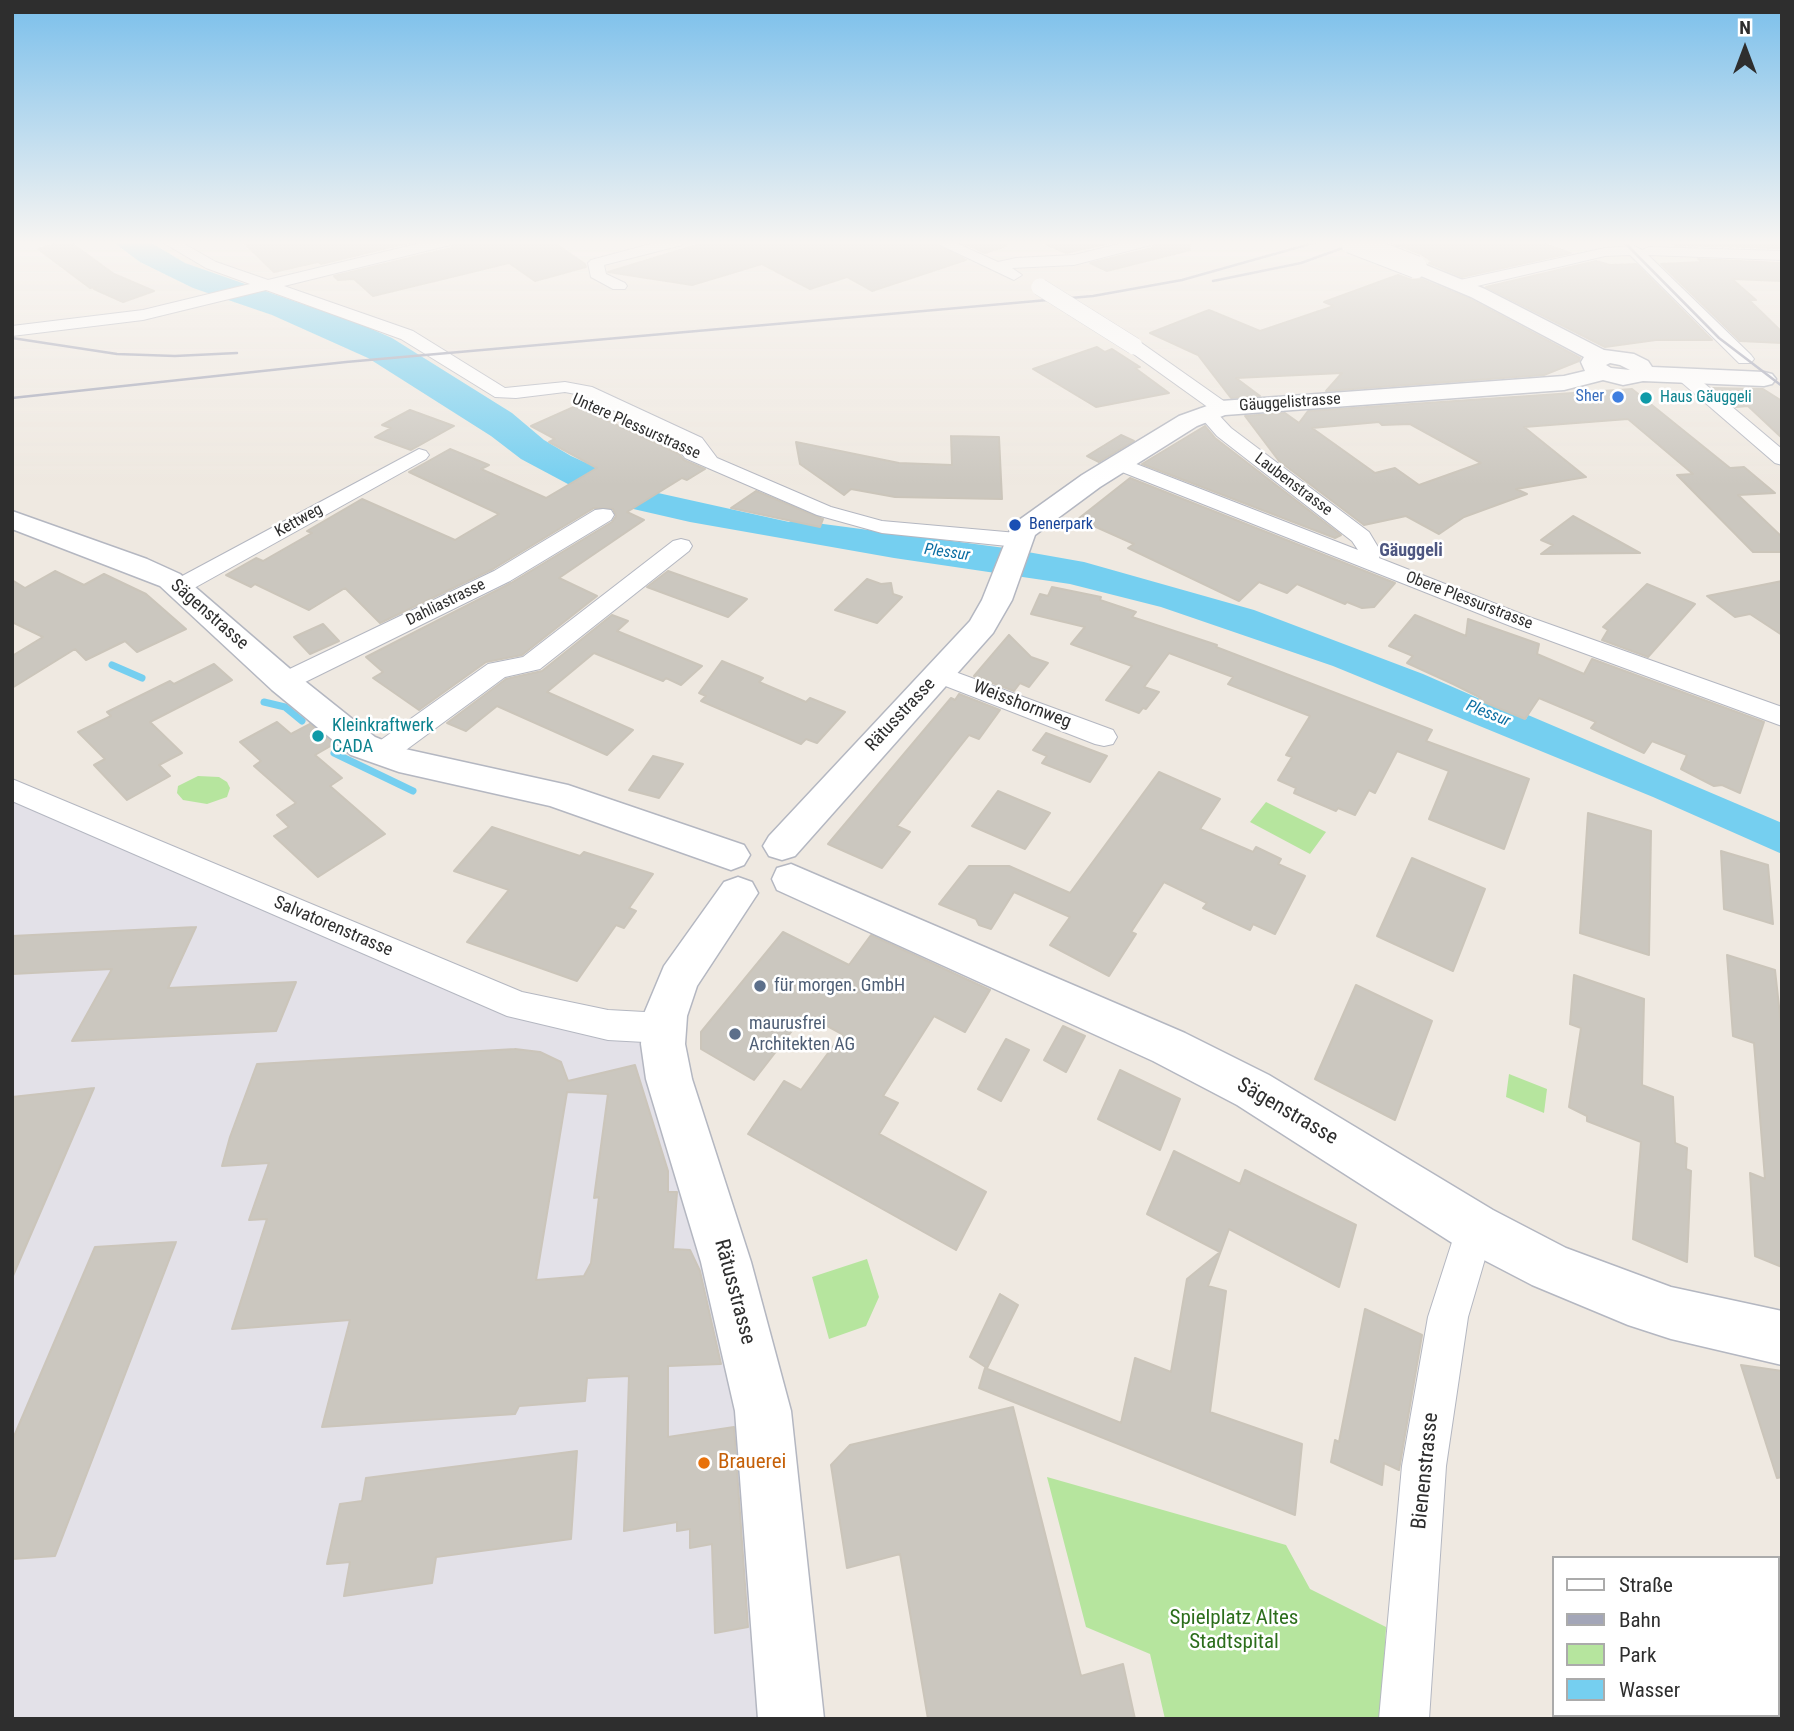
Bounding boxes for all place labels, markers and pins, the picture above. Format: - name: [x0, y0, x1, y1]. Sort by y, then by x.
- place label: Sher: [1576, 387, 1604, 407]
- place label: Haus Gäuggeli: [1660, 388, 1752, 408]
- marker: Sher: [1610, 389, 1626, 405]
- marker: Haus Gäuggeli: [1638, 390, 1654, 406]
- place label: Benerpark: [1029, 515, 1093, 535]
- marker: Benerpark: [1007, 517, 1023, 533]
- place label: Kleinkraftwerk CADA: [332, 715, 434, 758]
- marker: Kleinkraftwerk CADA: [310, 728, 326, 744]
- place label: für morgen. GmbH: [774, 975, 905, 997]
- marker: für morgen. GmbH: [752, 978, 768, 994]
- place label: maurusfrei Architekten AG: [749, 1013, 855, 1056]
- marker: maurusfrei Architekten AG: [727, 1026, 743, 1042]
- place label: Brauerei: [718, 1450, 786, 1476]
- marker: Brauerei: [696, 1455, 712, 1471]

